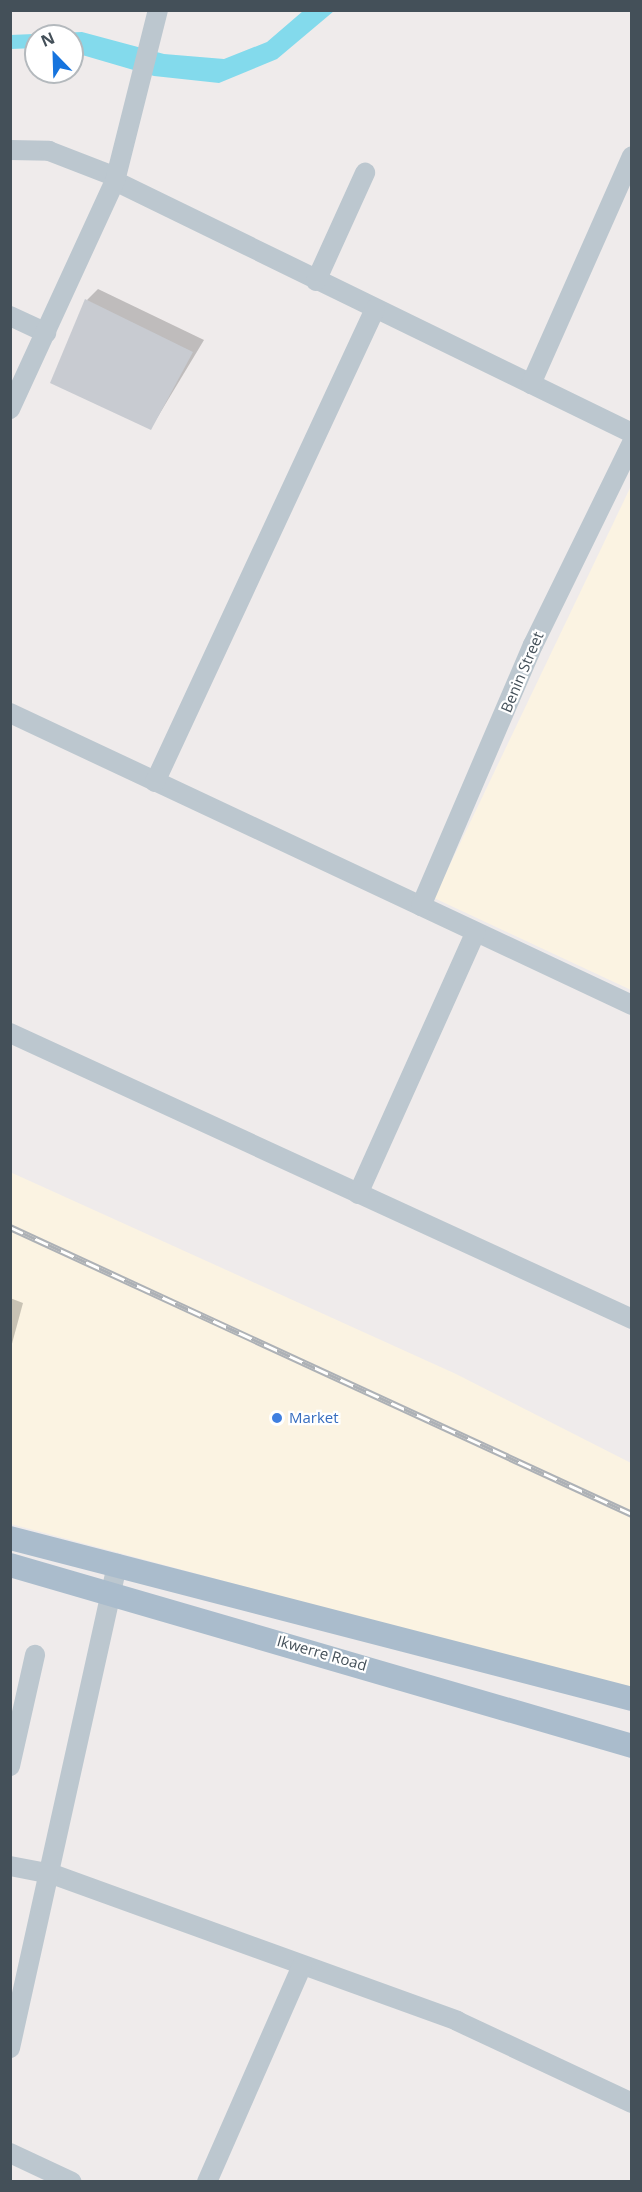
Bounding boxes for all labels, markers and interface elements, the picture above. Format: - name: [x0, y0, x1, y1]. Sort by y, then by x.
- north arrow: [24, 24, 84, 84]
- text: N: [37, 27, 58, 52]
- street label: Benin Street: [497, 629, 547, 715]
- place label: Market: [289, 1409, 339, 1427]
- marker: Market: [270, 1411, 284, 1425]
- street label: Ikwerre Road: [275, 1632, 369, 1674]

